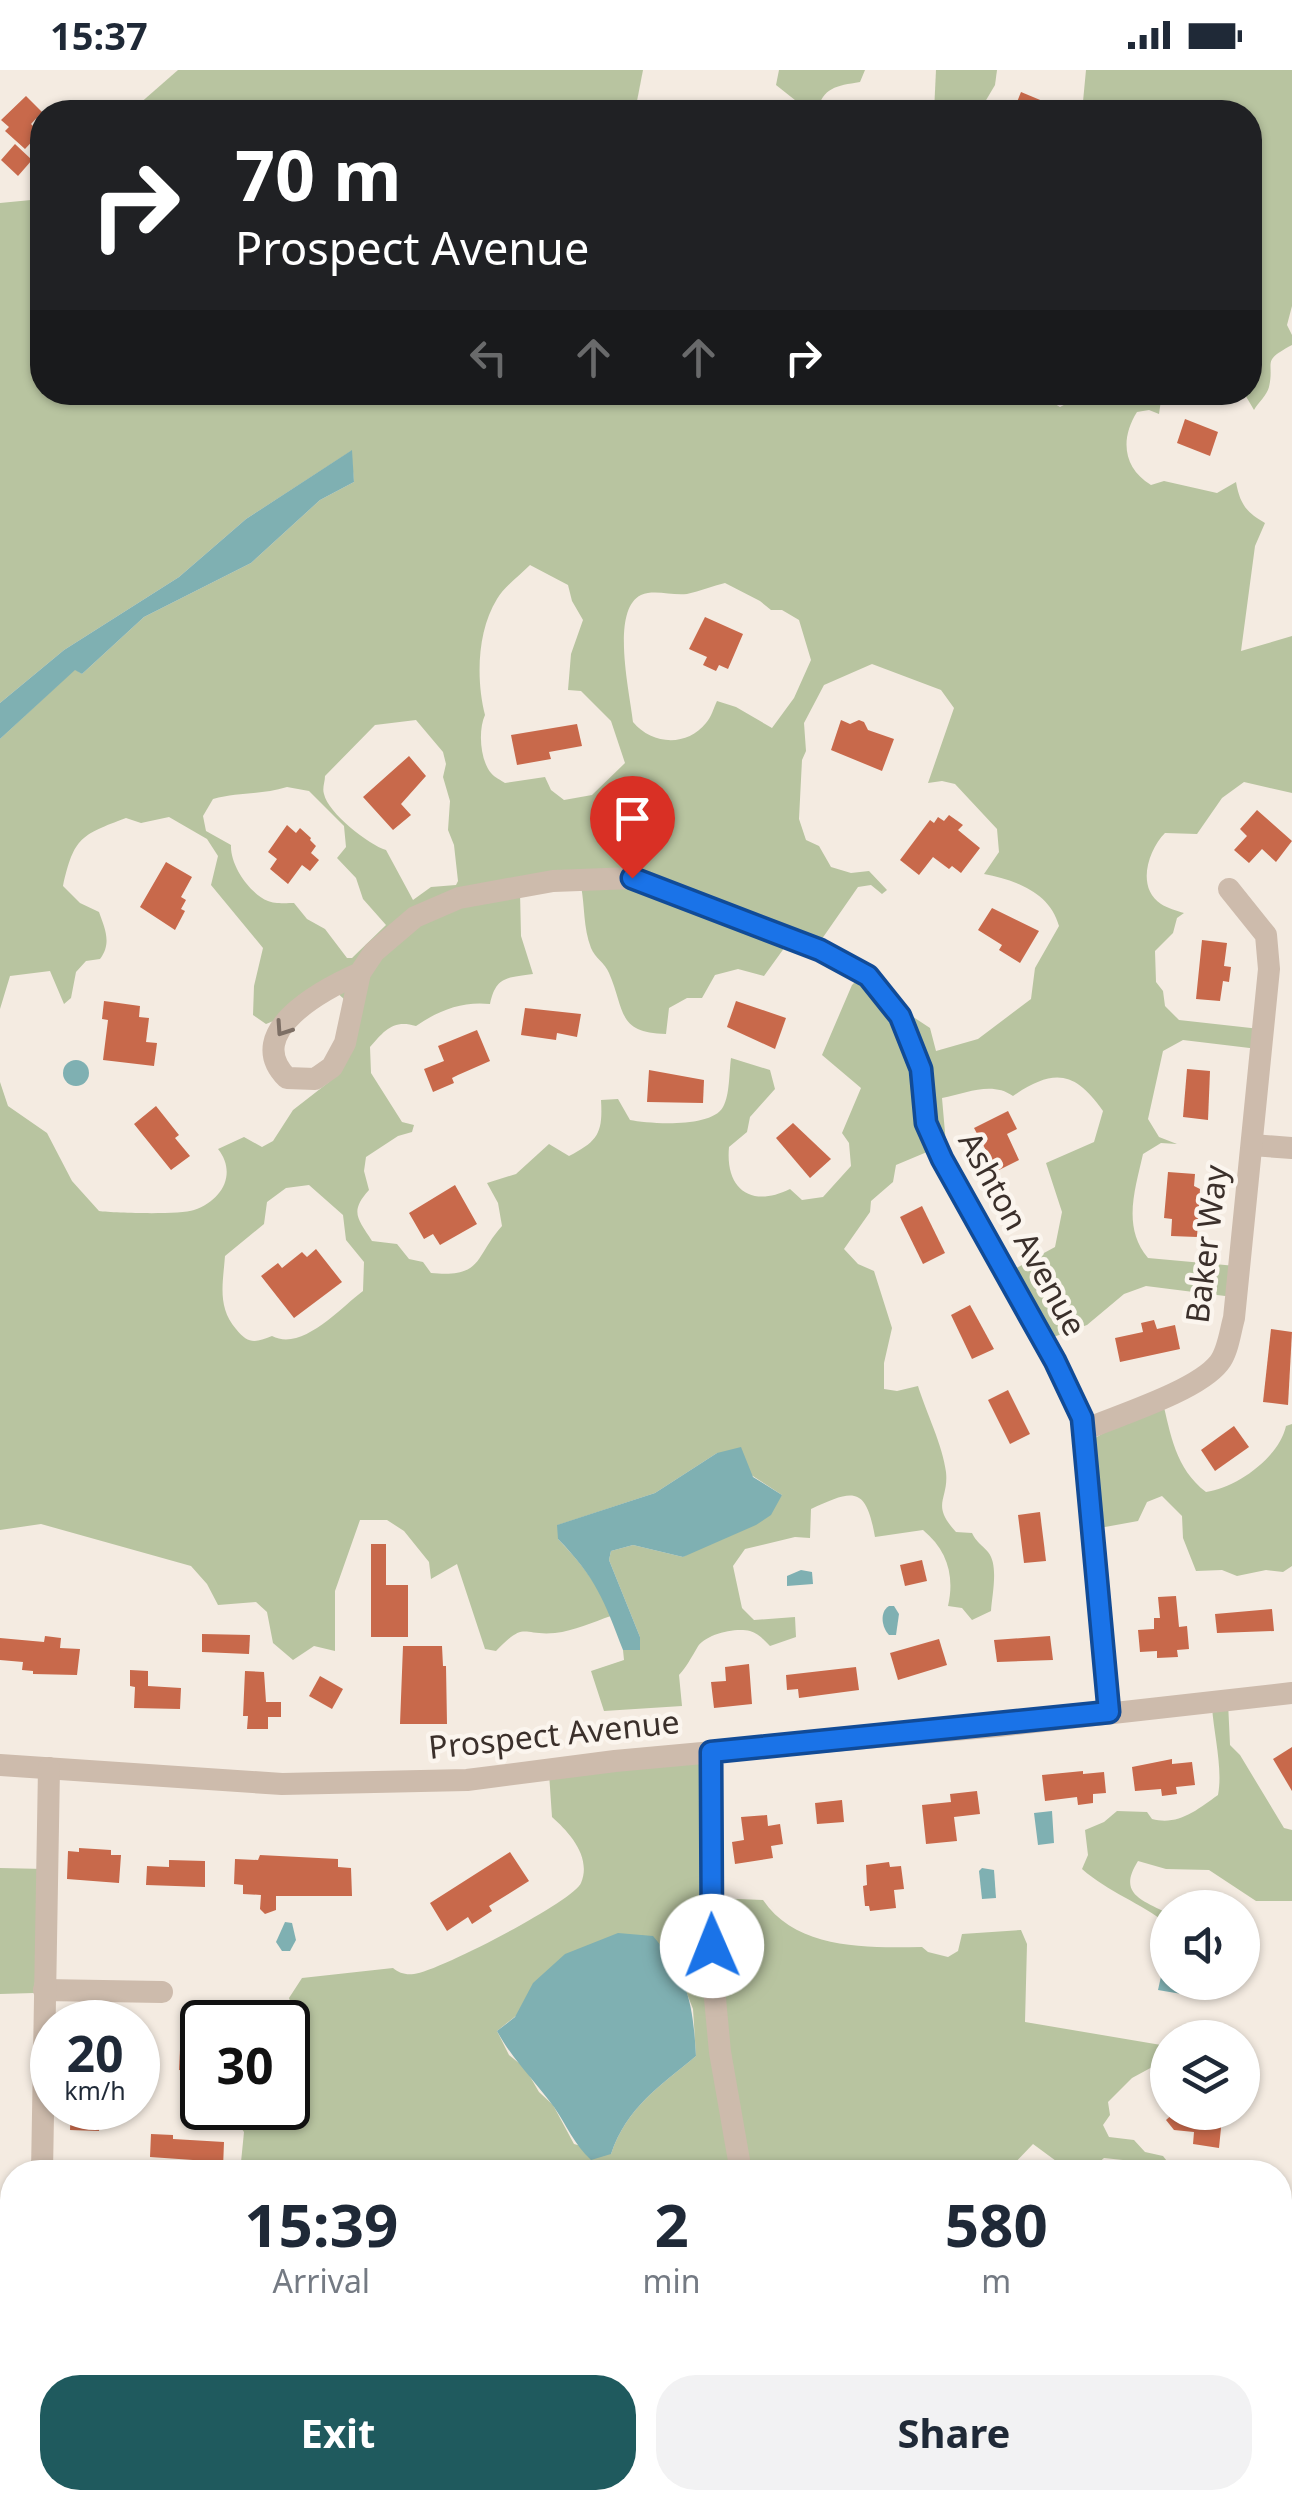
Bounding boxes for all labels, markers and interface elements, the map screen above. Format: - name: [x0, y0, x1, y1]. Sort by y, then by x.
- text: 15:37: [50, 9, 148, 61]
- text: 70 m: [235, 126, 402, 222]
- icon: right: [70, 140, 200, 270]
- text: Prospect Avenue: [235, 217, 589, 278]
- icon: left: [461, 330, 516, 385]
- icon: ahead: [566, 330, 621, 385]
- icon: ahead: [671, 330, 726, 385]
- icon: right: [776, 330, 831, 385]
- pin: [590, 776, 675, 879]
- icon: arrive: [605, 791, 660, 846]
- one-way arrow: [276, 1018, 295, 1036]
- street label: Ashton Avenue: [950, 1124, 1097, 1343]
- street label: Baker Way: [1174, 1162, 1237, 1325]
- street label: Prospect Avenue: [426, 1699, 681, 1768]
- map controls: [1150, 1890, 1260, 2130]
- button: sound: [1150, 1890, 1260, 2000]
- position arrow: [660, 1894, 764, 1998]
- speed limit sign: 30: [180, 2000, 310, 2130]
- text: 20: [66, 2019, 124, 2087]
- button: layers: [1150, 2020, 1260, 2130]
- text: km/h: [64, 2073, 126, 2107]
- text: 15:39: [244, 2183, 398, 2265]
- text: 2: [654, 2183, 689, 2265]
- text: 580: [945, 2183, 1048, 2265]
- text: Arrival: [273, 2259, 370, 2302]
- text: min: [643, 2259, 701, 2302]
- text: m: [981, 2259, 1011, 2302]
- button: Exit: [40, 2375, 636, 2490]
- button: Share: [656, 2375, 1252, 2490]

